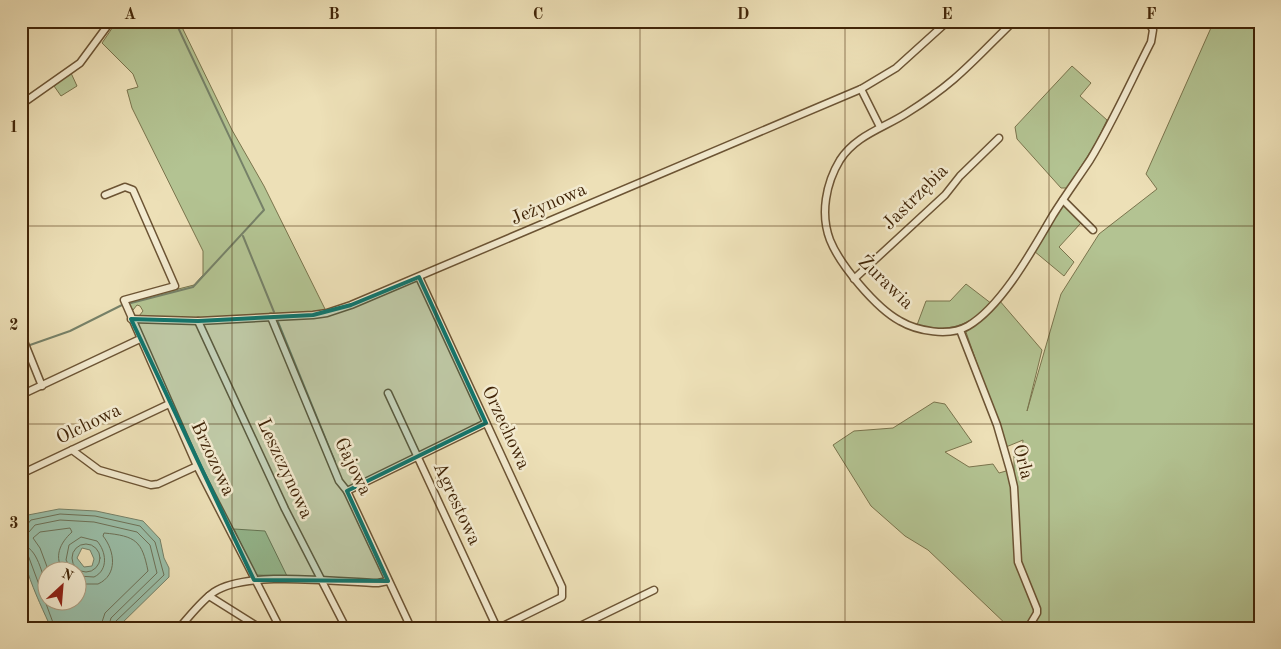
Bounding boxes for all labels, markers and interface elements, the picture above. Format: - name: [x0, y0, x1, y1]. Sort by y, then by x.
- text: A: [124, 7, 136, 23]
- text: B: [328, 7, 340, 23]
- text: C: [533, 7, 543, 23]
- text: D: [737, 7, 749, 23]
- text: E: [941, 7, 953, 23]
- text: F: [1146, 7, 1157, 23]
- text: 1: [9, 120, 19, 136]
- street label: Jastrzębia: [880, 161, 953, 234]
- street label: Jeżynowa: [508, 180, 590, 229]
- street label: Żurawia: [854, 250, 919, 314]
- text: 2: [9, 318, 19, 334]
- street label: Orzechowa: [477, 383, 533, 473]
- street label: Olchowa: [54, 401, 125, 449]
- street label: Leszczynowa: [253, 416, 316, 522]
- street label: Brzozowa: [187, 419, 238, 500]
- street label: Gajowa: [330, 435, 374, 499]
- street label: Orla: [1008, 442, 1036, 482]
- street label: Agrestowa: [429, 460, 484, 549]
- text: 3: [9, 516, 19, 532]
- north arrow: [38, 562, 88, 612]
- text: N: [59, 567, 75, 584]

